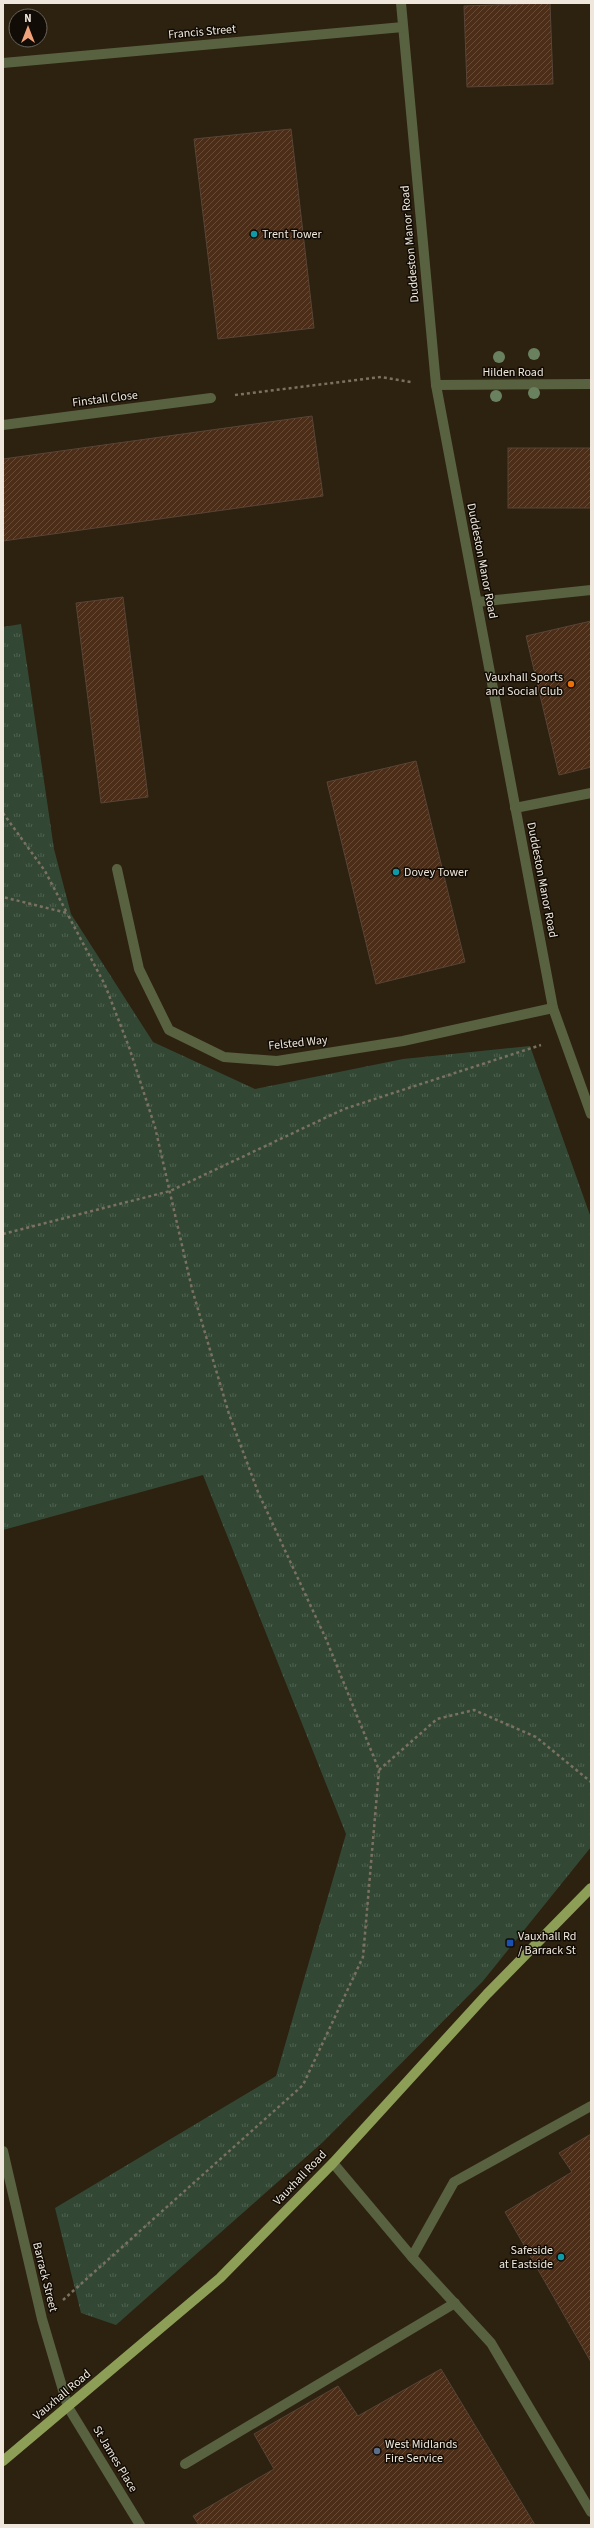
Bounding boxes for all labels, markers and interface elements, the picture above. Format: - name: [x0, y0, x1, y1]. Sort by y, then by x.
- north arrow: [8, 8, 48, 48]
- text: N: [24, 11, 32, 26]
- street label: Francis Street: [167, 21, 237, 43]
- street label: Duddeston Manor Road: [396, 185, 424, 303]
- place label: Trent Tower: [262, 226, 323, 243]
- marker: Trent Tower: [249, 229, 259, 239]
- street label: Hilden Road: [482, 364, 544, 381]
- street label: Finstall Close: [71, 387, 139, 411]
- street label: Duddeston Manor Road: [462, 502, 502, 620]
- place label: Vauxhall Sports and Social Club: [485, 669, 563, 700]
- marker: Vauxhall Sports and Social Club: [566, 679, 576, 689]
- street label: Duddeston Manor Road: [522, 821, 562, 939]
- place label: Dovey Tower: [404, 864, 469, 881]
- marker: Dovey Tower: [391, 867, 401, 877]
- street label: Felsted Way: [268, 1031, 329, 1055]
- place label: Vauxhall Rd / Barrack St: [518, 1928, 576, 1959]
- marker: Vauxhall Rd / Barrack St: [505, 1938, 515, 1948]
- street label: Vauxhall Road: [269, 2147, 331, 2209]
- street label: Barrack Street: [28, 2240, 62, 2314]
- place label: Safeside at Eastside: [499, 2242, 553, 2273]
- marker: Safeside at Eastside: [556, 2252, 566, 2262]
- street label: Vauxhall Road: [29, 2366, 95, 2424]
- street label: St James Place: [88, 2423, 142, 2495]
- place label: West Midlands Fire Service: [385, 2436, 457, 2467]
- marker: West Midlands Fire Service: [372, 2446, 382, 2456]

